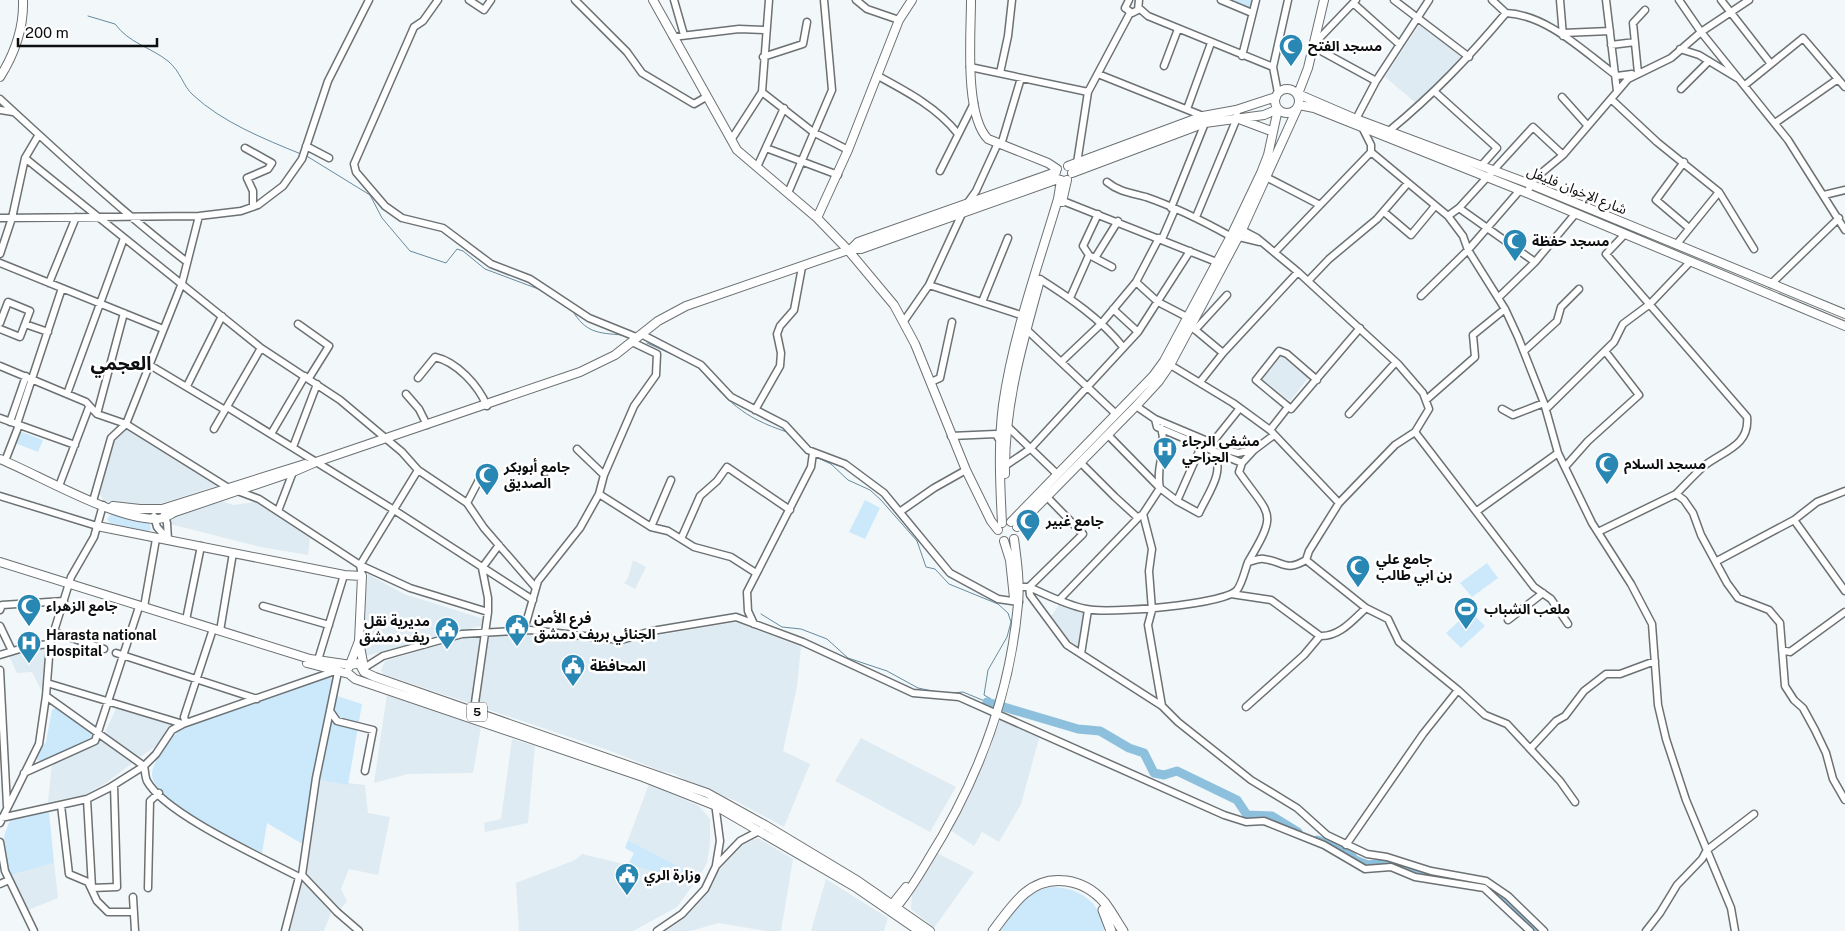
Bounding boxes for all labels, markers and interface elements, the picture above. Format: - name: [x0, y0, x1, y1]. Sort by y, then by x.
- scale bar: [18, 15, 156, 47]
- text: 200 m: [25, 24, 69, 41]
- mosque icon: مسجد الفتح: [1278, 33, 1304, 67]
- place label: مسجد الفتح: [1308, 38, 1382, 56]
- street label: شارع الإخوان فليفل: [1524, 163, 1629, 220]
- mosque icon: مسجد حفظة: [1502, 228, 1528, 262]
- place label: مسجد حفظة: [1532, 233, 1609, 249]
- district label: العجمي: [91, 352, 151, 378]
- place label: مشفى الرجاء الجراحي: [1182, 433, 1260, 468]
- hospital icon: مشفى الرجاء الجراحي: [1152, 436, 1178, 470]
- mosque icon: مسجد السلام: [1594, 451, 1620, 485]
- place label: مسجد السلام: [1624, 456, 1706, 475]
- place label: جامع أبوبكر الصديق: [503, 458, 570, 492]
- mosque icon: جامع أبوبكر الصديق: [474, 462, 500, 496]
- mosque icon: جامع غبير: [1015, 508, 1041, 542]
- place label: جامع غبير: [1045, 513, 1104, 531]
- place label: جامع علي بن ابي طالب: [1376, 551, 1452, 586]
- mosque icon: جامع علي بن ابي طالب: [1345, 554, 1371, 588]
- mosque icon: جامع الزهراء: [16, 593, 42, 627]
- sports icon: ملعب الشباب: [1453, 596, 1479, 630]
- place label: جامع الزهراء: [46, 598, 118, 616]
- place label: ملعب الشباب: [1484, 601, 1570, 617]
- place label: فرع الأمن الجنائي بريف دمشق: [534, 610, 656, 645]
- place label: مديرية نقل ريف دمشق: [359, 613, 430, 646]
- public building icon: فرع الأمن الجنائي بريف دمشق: [504, 613, 530, 647]
- public building icon: مديرية نقل ريف دمشق: [434, 616, 460, 650]
- place label: Harasta national Hospital: [46, 627, 157, 659]
- hospital icon: Harasta national Hospital: [16, 630, 42, 664]
- public building icon: المحافظة: [560, 653, 586, 687]
- place label: المحافظة: [590, 658, 646, 674]
- road number: 5: [467, 702, 487, 722]
- public building icon: وزارة الري: [614, 862, 640, 896]
- place label: وزارة الري: [644, 867, 701, 886]

